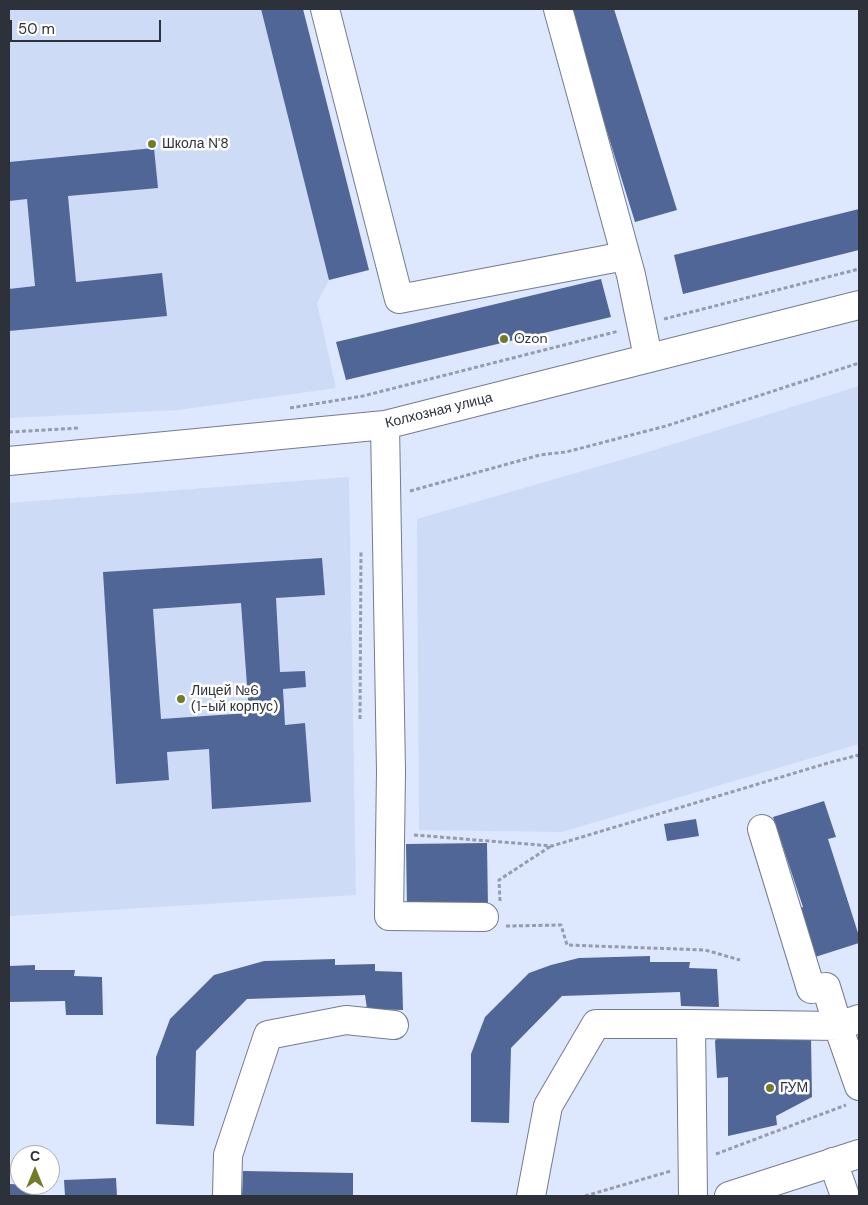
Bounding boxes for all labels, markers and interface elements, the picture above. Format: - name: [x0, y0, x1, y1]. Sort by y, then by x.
- scale bar: [12, 10, 164, 42]
- text: 50 m: [18, 19, 55, 39]
- place label: Школа N'8: [162, 136, 229, 152]
- marker: Школа N'8: [146, 138, 158, 150]
- place label: Ozon: [514, 331, 548, 347]
- marker: Ozon: [498, 333, 510, 345]
- street label: Колхозная улица: [384, 390, 494, 432]
- place label: Лицей №6 (1-ый корпус): [191, 683, 278, 716]
- marker: Лицей №6 (1-ый корпус): [175, 693, 187, 705]
- place label: ГУМ: [780, 1080, 808, 1096]
- marker: ГУМ: [764, 1082, 776, 1094]
- north arrow: [10, 1145, 60, 1195]
- text: С: [30, 1147, 40, 1165]

